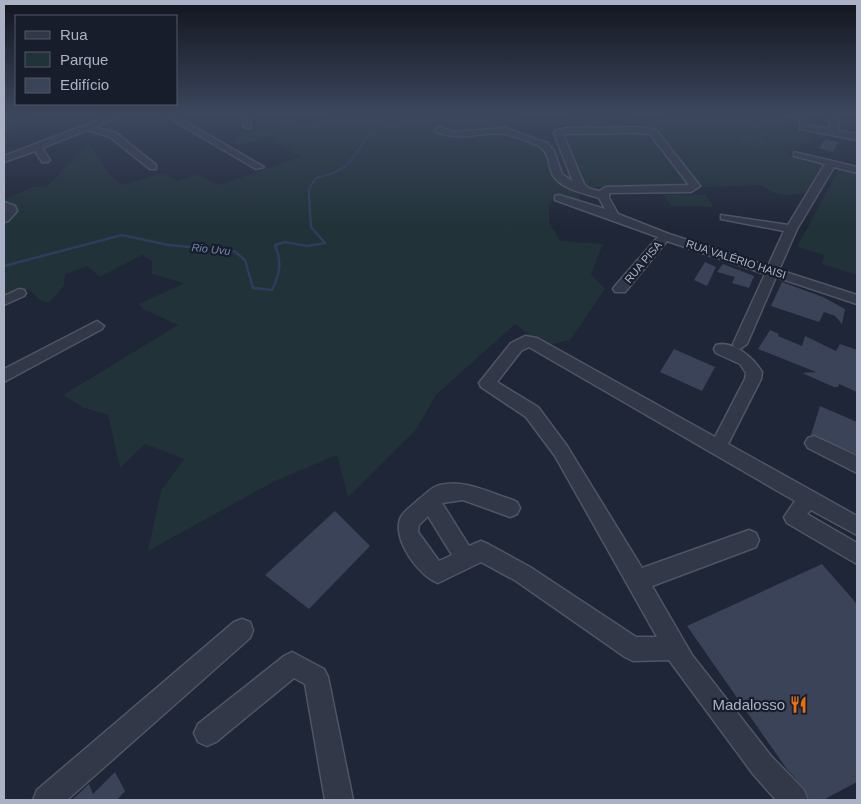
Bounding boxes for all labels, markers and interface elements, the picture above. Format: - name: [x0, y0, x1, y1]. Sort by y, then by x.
- legend: [15, 15, 178, 105]
- text: Rua: [60, 26, 88, 43]
- text: Parque: [60, 51, 108, 68]
- text: Edifício: [60, 76, 109, 93]
- street label: RUA VALÉRIO HAISI: [685, 237, 787, 281]
- street label: RUA PISA: [622, 238, 664, 285]
- water label: Rio Uvu: [191, 241, 231, 257]
- restaurant icon: Madalosso: [789, 694, 809, 714]
- place label: Madalosso: [712, 696, 785, 713]

